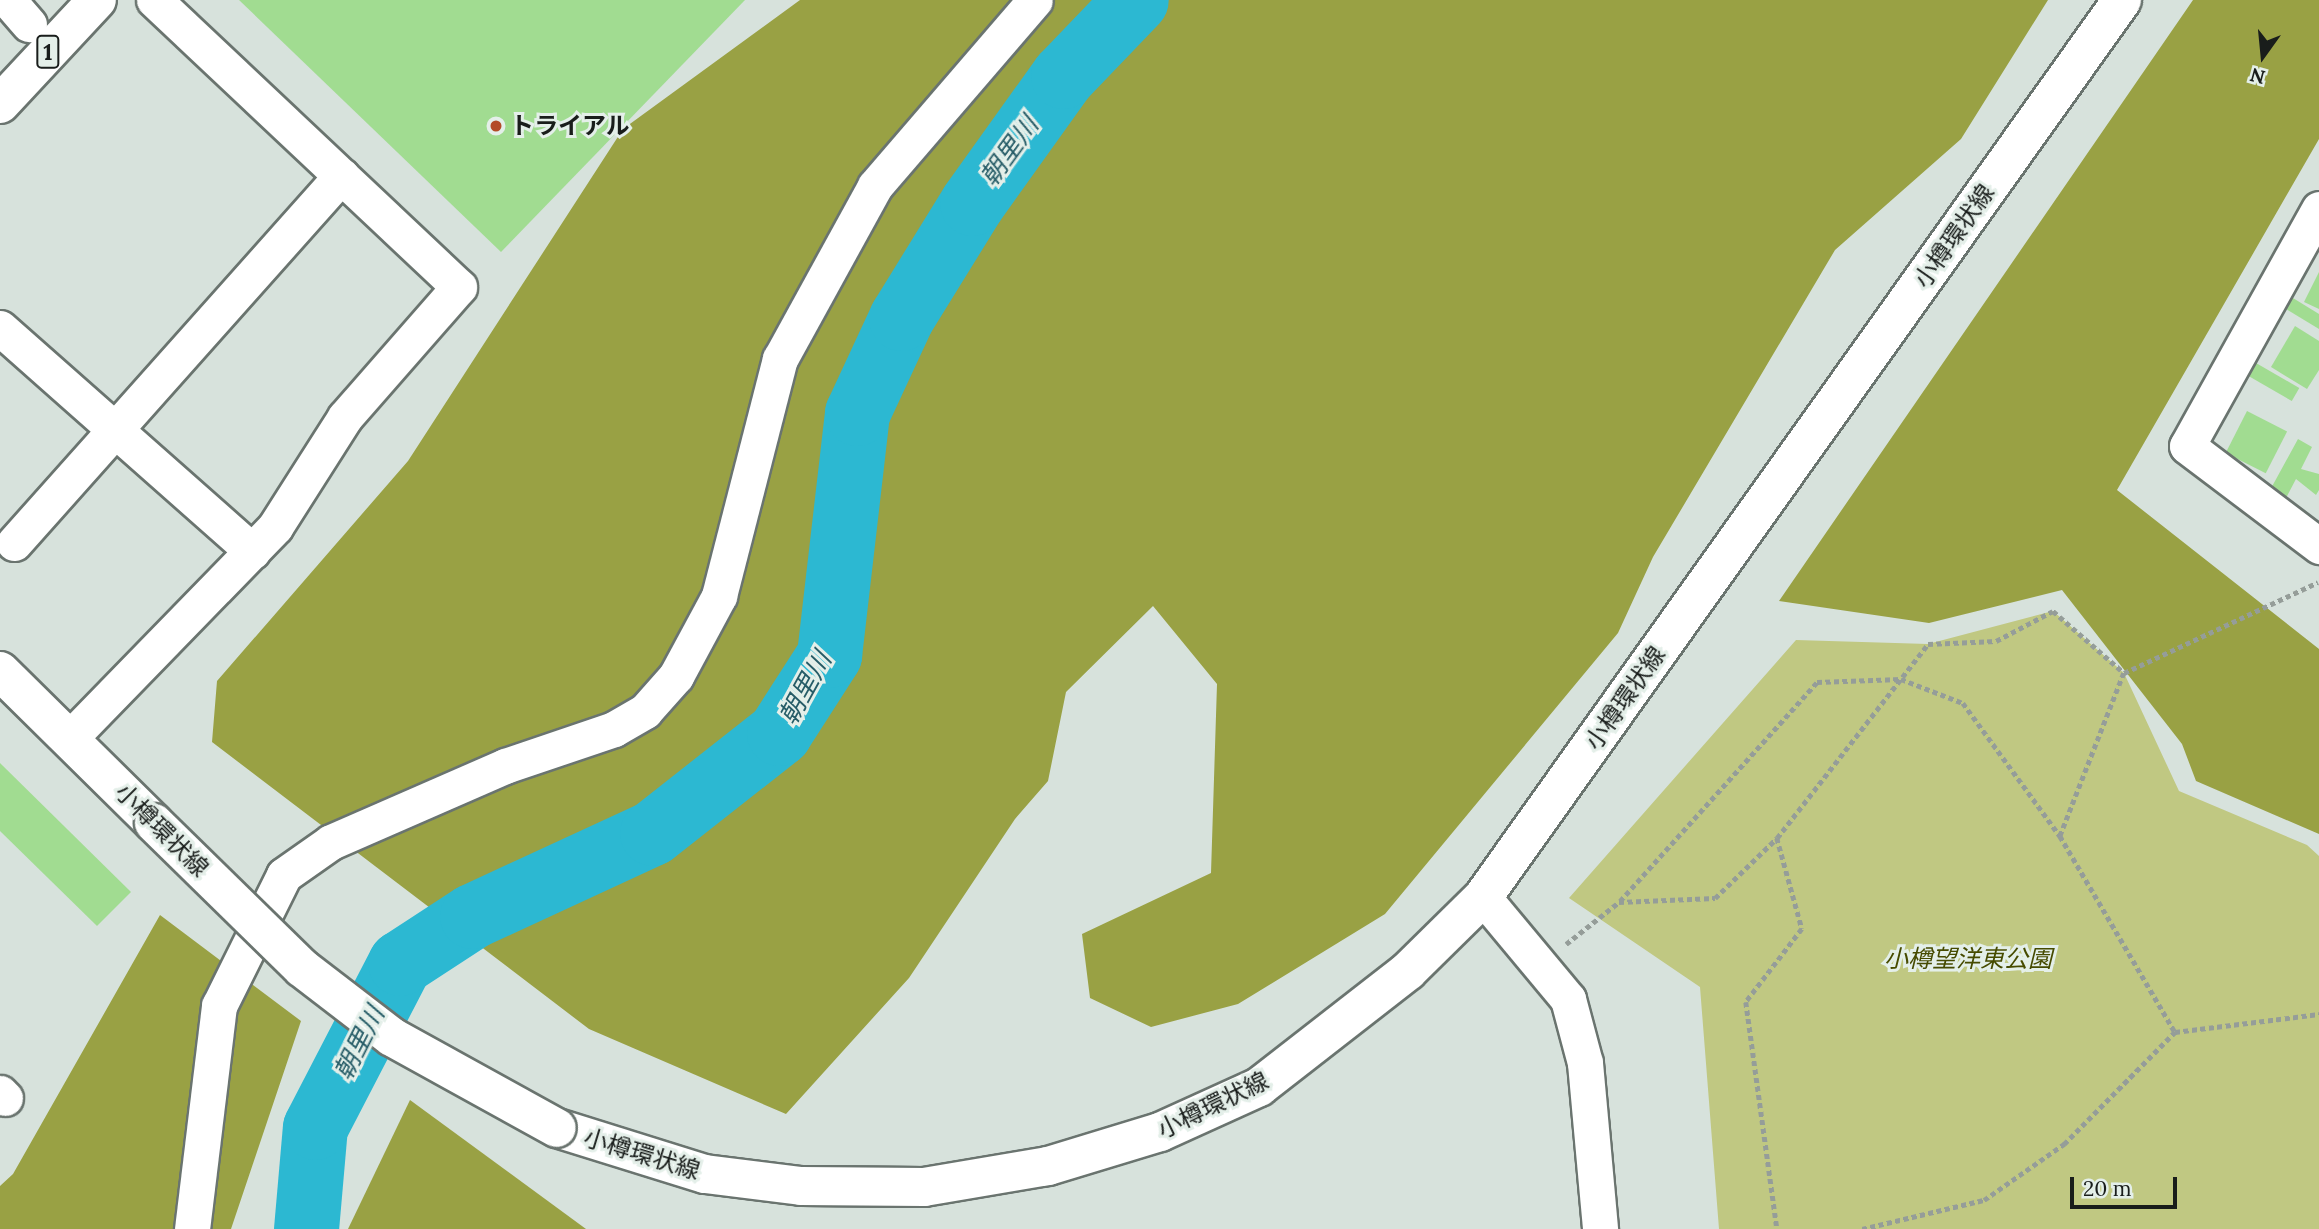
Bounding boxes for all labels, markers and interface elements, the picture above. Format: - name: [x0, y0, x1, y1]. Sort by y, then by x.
- north arrow: [2228, 21, 2298, 91]
- road number: 1: [36, 32, 60, 72]
- text: N: [2247, 63, 2268, 90]
- water label: 朝里川: [973, 110, 1045, 192]
- place label: トライアル: [510, 112, 630, 140]
- marker: トライアル: [488, 118, 504, 134]
- street label: 小樽環状線: [1908, 179, 2000, 293]
- street label: 小樽環状線: [1579, 641, 1671, 755]
- water label: 朝里川: [772, 646, 838, 730]
- street label: 小樽環状線: [109, 777, 215, 883]
- park label: 小樽望洋東公園: [1884, 945, 2052, 973]
- water label: 朝里川: [327, 1001, 391, 1085]
- street label: 小樽環状線: [1153, 1066, 1273, 1144]
- street label: 小樽環状線: [580, 1123, 704, 1185]
- scale bar: [2074, 1162, 2181, 1206]
- text: 20 m: [2083, 1175, 2132, 1202]

